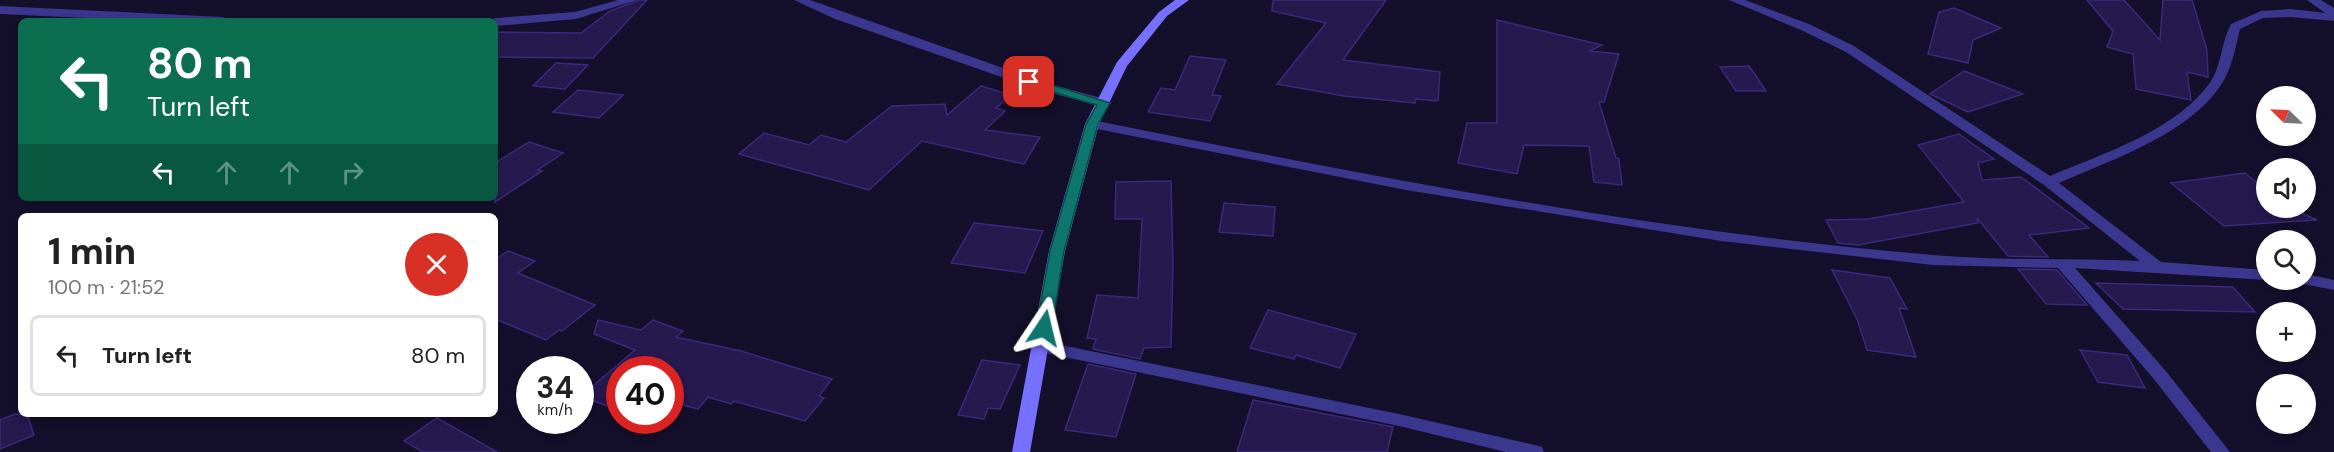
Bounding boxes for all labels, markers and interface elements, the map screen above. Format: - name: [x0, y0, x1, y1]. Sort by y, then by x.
- text: 80 m: [147, 36, 253, 91]
- icon: left: [48, 42, 126, 120]
- pin: [1003, 56, 1054, 107]
- icon: arrive: [1012, 65, 1045, 98]
- north arrow: [2256, 86, 2316, 146]
- map controls: [2256, 86, 2316, 434]
- text: Turn left: [147, 89, 250, 124]
- icon: left: [147, 156, 180, 189]
- icon: ahead: [210, 156, 243, 189]
- icon: ahead: [273, 156, 306, 189]
- icon: right: [336, 156, 369, 189]
- button: sound: [2256, 158, 2316, 218]
- text: 1 min: [48, 228, 136, 275]
- button: search: [2256, 230, 2316, 290]
- button: close: [405, 233, 468, 296]
- text: 100 m · 21:52: [48, 274, 165, 300]
- position arrow: [1012, 296, 1076, 360]
- button: +: [2256, 302, 2316, 362]
- icon: left: [51, 339, 84, 372]
- text: Turn left: [102, 341, 192, 370]
- text: 80 m: [411, 341, 465, 370]
- speed limit sign: 40: [606, 356, 684, 434]
- text: 34: [536, 368, 574, 407]
- button: −: [2256, 374, 2316, 434]
- text: km/h: [537, 400, 573, 420]

